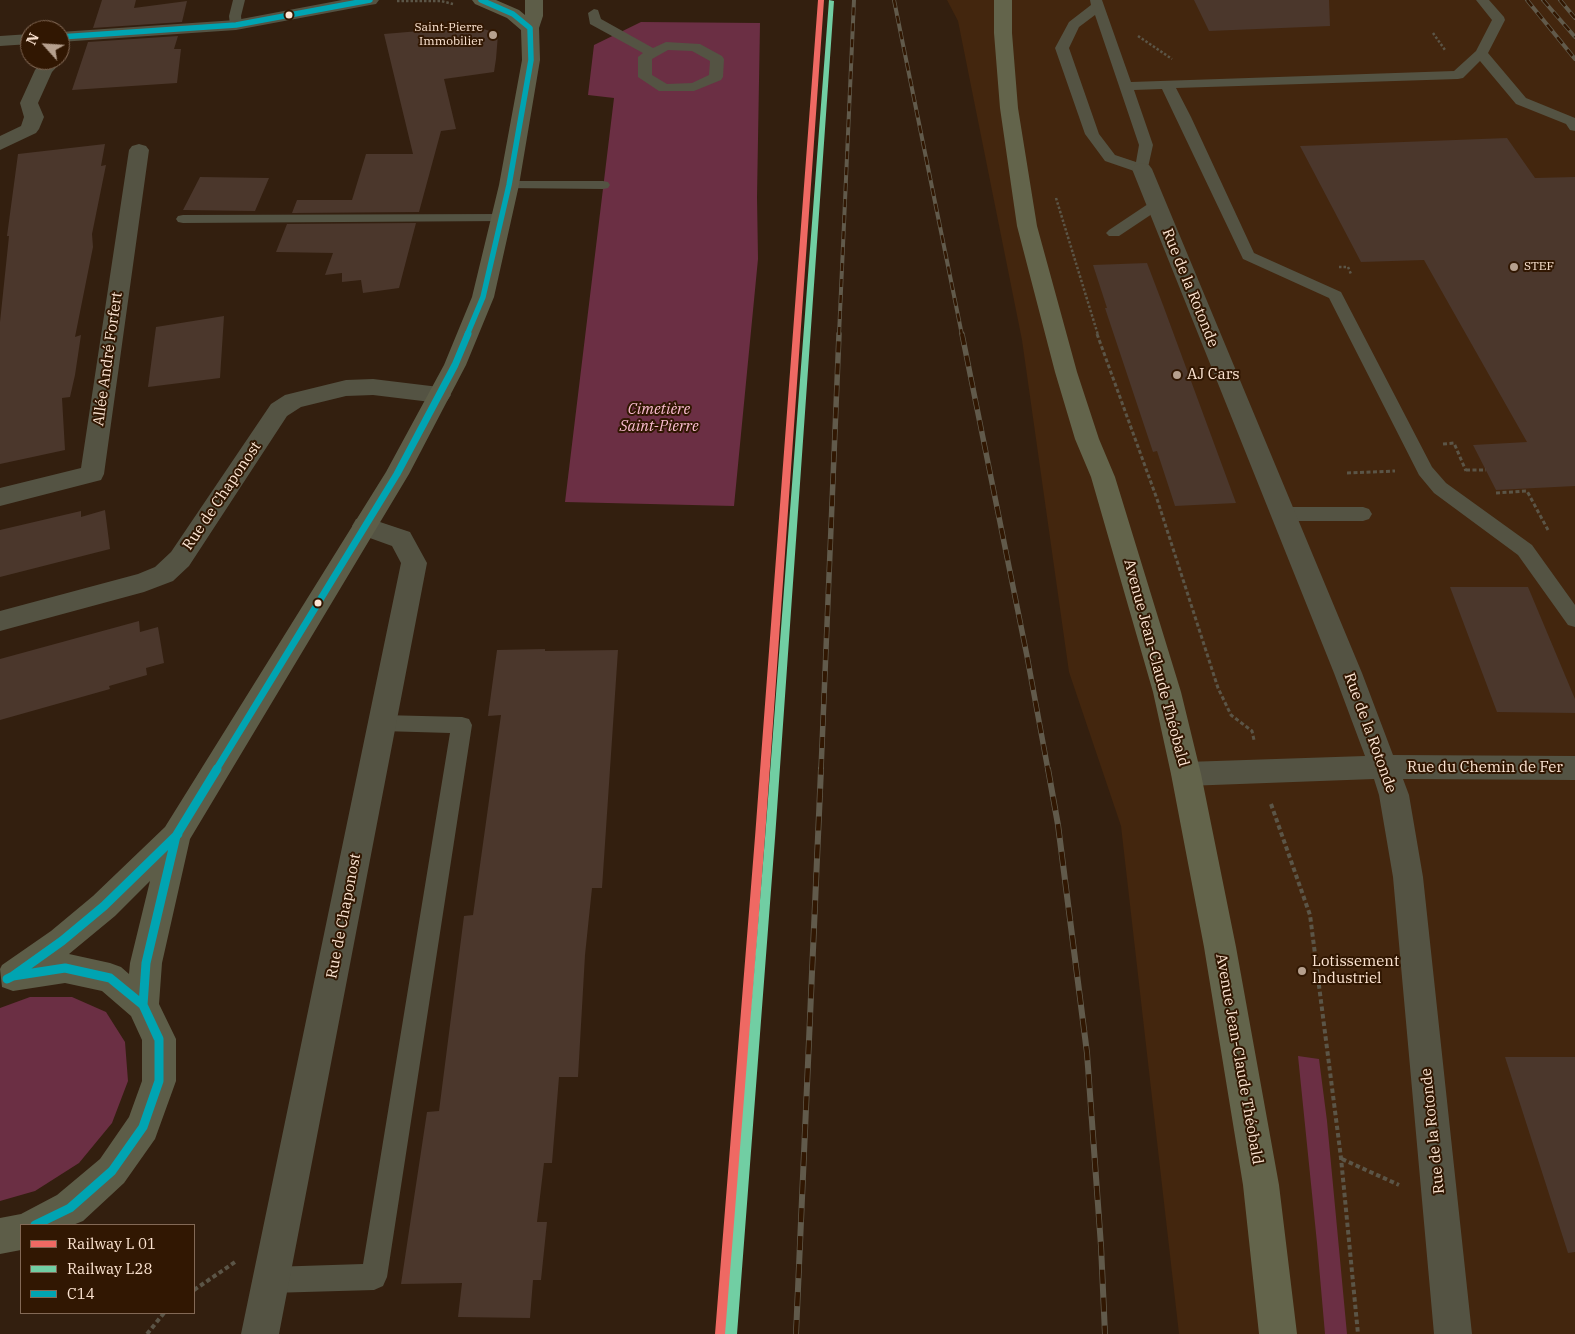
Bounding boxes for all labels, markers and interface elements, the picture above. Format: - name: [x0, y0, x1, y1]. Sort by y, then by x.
- unlabelled marker: [284, 10, 294, 20]
- north arrow: [20, 20, 70, 70]
- place label: Saint-Pierre Immobilier: [414, 21, 483, 49]
- marker: Saint-Pierre Immobilier: [487, 29, 499, 41]
- text: N: [22, 30, 43, 48]
- street label: Rue de la Rotonde: [1158, 226, 1222, 350]
- place label: STEF: [1524, 260, 1554, 274]
- marker: STEF: [1508, 261, 1520, 273]
- street label: Allée André Forfert: [90, 291, 126, 427]
- place label: AJ Cars: [1187, 366, 1240, 384]
- marker: AJ Cars: [1171, 369, 1183, 381]
- park label: Cimetière Saint-Pierre: [619, 401, 699, 436]
- street label: Rue de Chaponost: [179, 438, 265, 554]
- street label: Avenue Jean-Claude Théobald: [1120, 557, 1192, 769]
- unlabelled marker: [313, 598, 323, 608]
- street label: Rue de la Rotonde: [1340, 671, 1400, 795]
- street label: Rue du Chemin de Fer: [1407, 759, 1563, 777]
- street label: Rue de Chaponost: [323, 852, 365, 980]
- street label: Avenue Jean-Claude Théobald: [1212, 952, 1266, 1166]
- place label: Lotissement Industriel: [1312, 953, 1399, 988]
- marker: Lotissement Industriel: [1296, 965, 1308, 977]
- street label: Rue de la Rotonde: [1417, 1067, 1449, 1195]
- legend: [20, 1224, 195, 1314]
- text: Railway L 01: [67, 1234, 156, 1253]
- text: Railway L28: [67, 1259, 152, 1278]
- text: C14: [67, 1284, 95, 1303]

